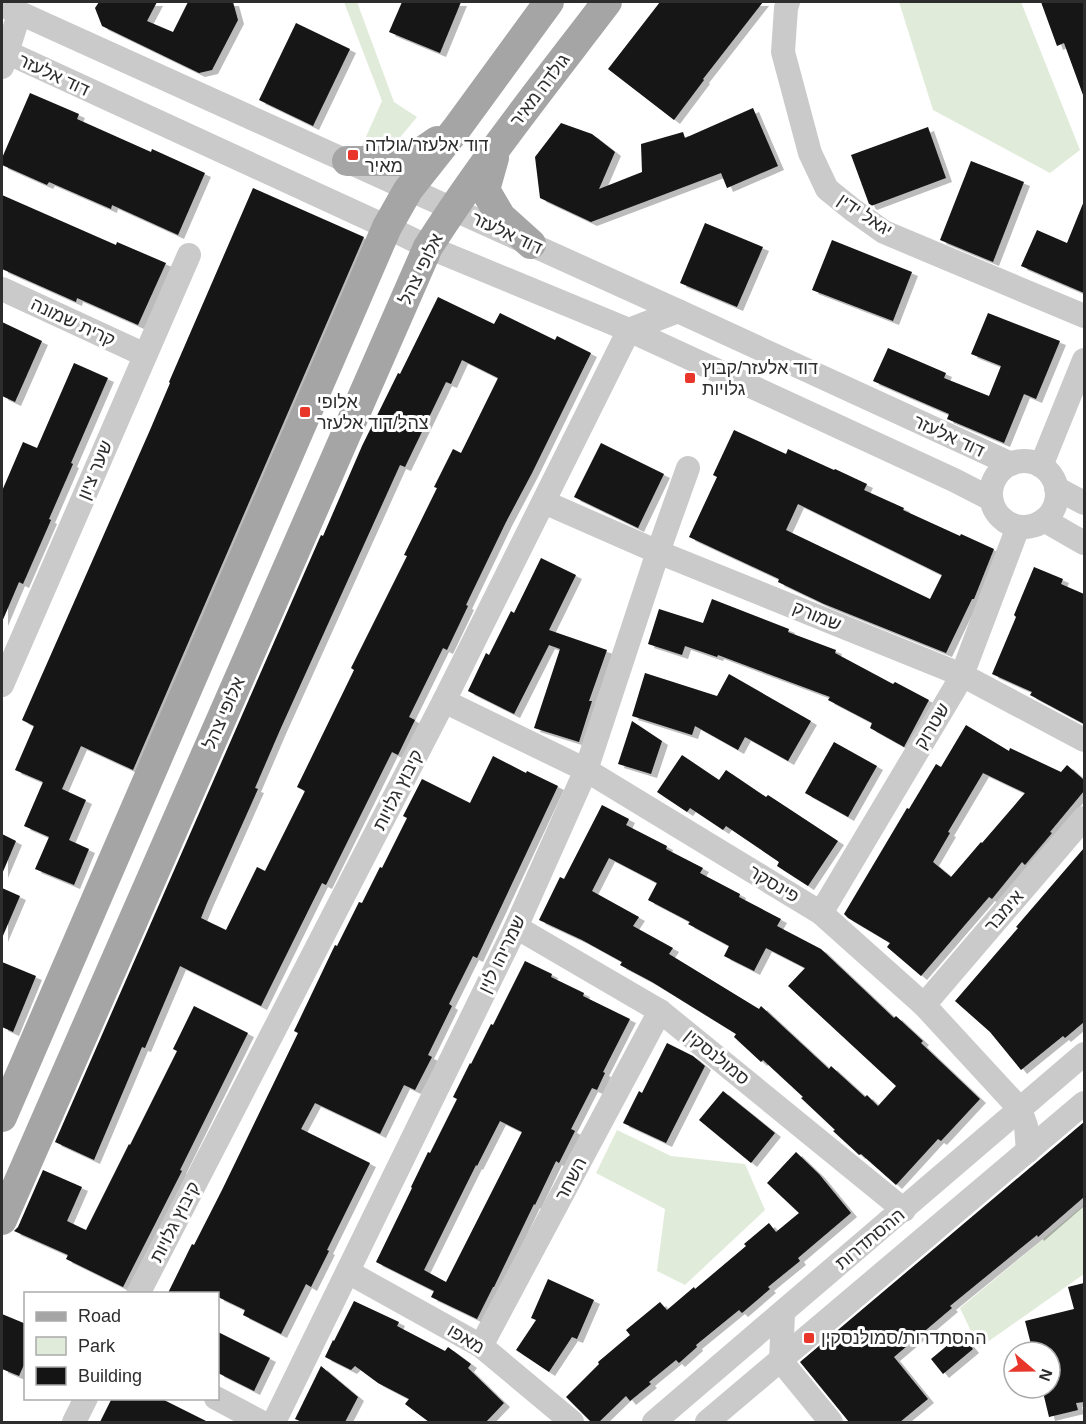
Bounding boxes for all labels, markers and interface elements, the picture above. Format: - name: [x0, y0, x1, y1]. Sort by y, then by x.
- street label: גולדה מאיר: [506, 49, 574, 130]
- street label: דוד אלעזר: [15, 50, 93, 100]
- place label: דוד אלעזר/גולדה מאיר: [365, 135, 489, 176]
- marker: דוד אלעזר/גולדה מאיר: [346, 148, 360, 162]
- street label: יגאל ידין: [834, 190, 896, 240]
- street label: דוד אלעזר: [468, 208, 546, 258]
- street label: אלופי צהל: [395, 230, 447, 308]
- street label: קרית שמונה: [28, 294, 118, 350]
- place label: דוד אלעזר/קבוץ גלויות: [702, 358, 818, 399]
- marker: דוד אלעזר/קבוץ גלויות: [683, 371, 697, 385]
- place label: אלופי צהל/דוד אלעזר: [317, 392, 429, 433]
- marker: אלופי צהל/דוד אלעזר: [298, 405, 312, 419]
- street label: דוד אלעזר: [910, 411, 988, 461]
- street label: שער ציון: [74, 438, 116, 502]
- street label: שמורק: [790, 597, 844, 635]
- street label: אלופי צהל: [199, 673, 249, 752]
- street label: שטרוק: [911, 700, 953, 752]
- street label: קיבוץ גלויות: [369, 746, 427, 834]
- street label: פינסקר: [745, 861, 803, 907]
- street label: אימבר: [981, 886, 1028, 936]
- street label: שמריהו לוין: [475, 912, 529, 996]
- street label: סמולנסקין: [681, 1025, 753, 1089]
- street label: השחר: [551, 1154, 591, 1204]
- street label: קיבוץ גלויות: [146, 1178, 204, 1266]
- street label: ההסתדרות: [832, 1204, 908, 1274]
- legend: [24, 1292, 219, 1400]
- text: Road: [78, 1306, 121, 1326]
- street label: מאפו: [444, 1320, 488, 1358]
- place label: ההסתדרות/סמולנסקין: [821, 1328, 987, 1348]
- marker: ההסתדרות/סמולנסקין: [802, 1331, 816, 1345]
- text: Park: [78, 1336, 116, 1356]
- north arrow: [1002, 1340, 1062, 1400]
- text: Building: [78, 1366, 142, 1386]
- text: N: [1036, 1367, 1056, 1383]

